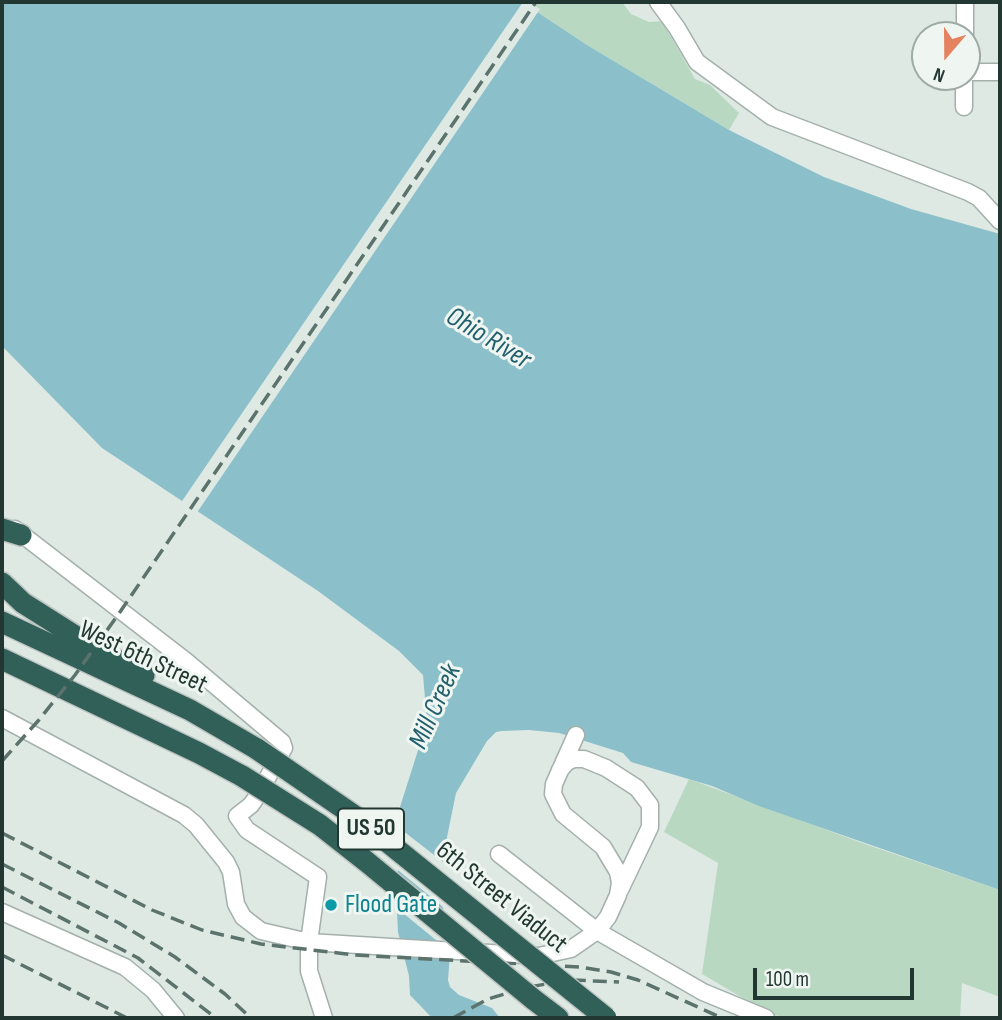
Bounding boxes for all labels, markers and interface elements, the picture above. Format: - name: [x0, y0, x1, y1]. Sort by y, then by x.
- north arrow: [911, 21, 981, 91]
- text: N: [931, 62, 948, 87]
- water label: Ohio River: [439, 301, 537, 377]
- street label: West 6th Street: [74, 615, 212, 701]
- water label: Mill Creek: [403, 660, 469, 754]
- road number: US 50: [338, 808, 404, 850]
- street label: 6th Street Viaduct: [429, 836, 573, 960]
- place label: Flood Gate: [345, 889, 437, 921]
- marker: Flood Gate: [323, 897, 339, 913]
- scale bar: [757, 954, 918, 998]
- text: 100 m: [766, 967, 809, 992]

